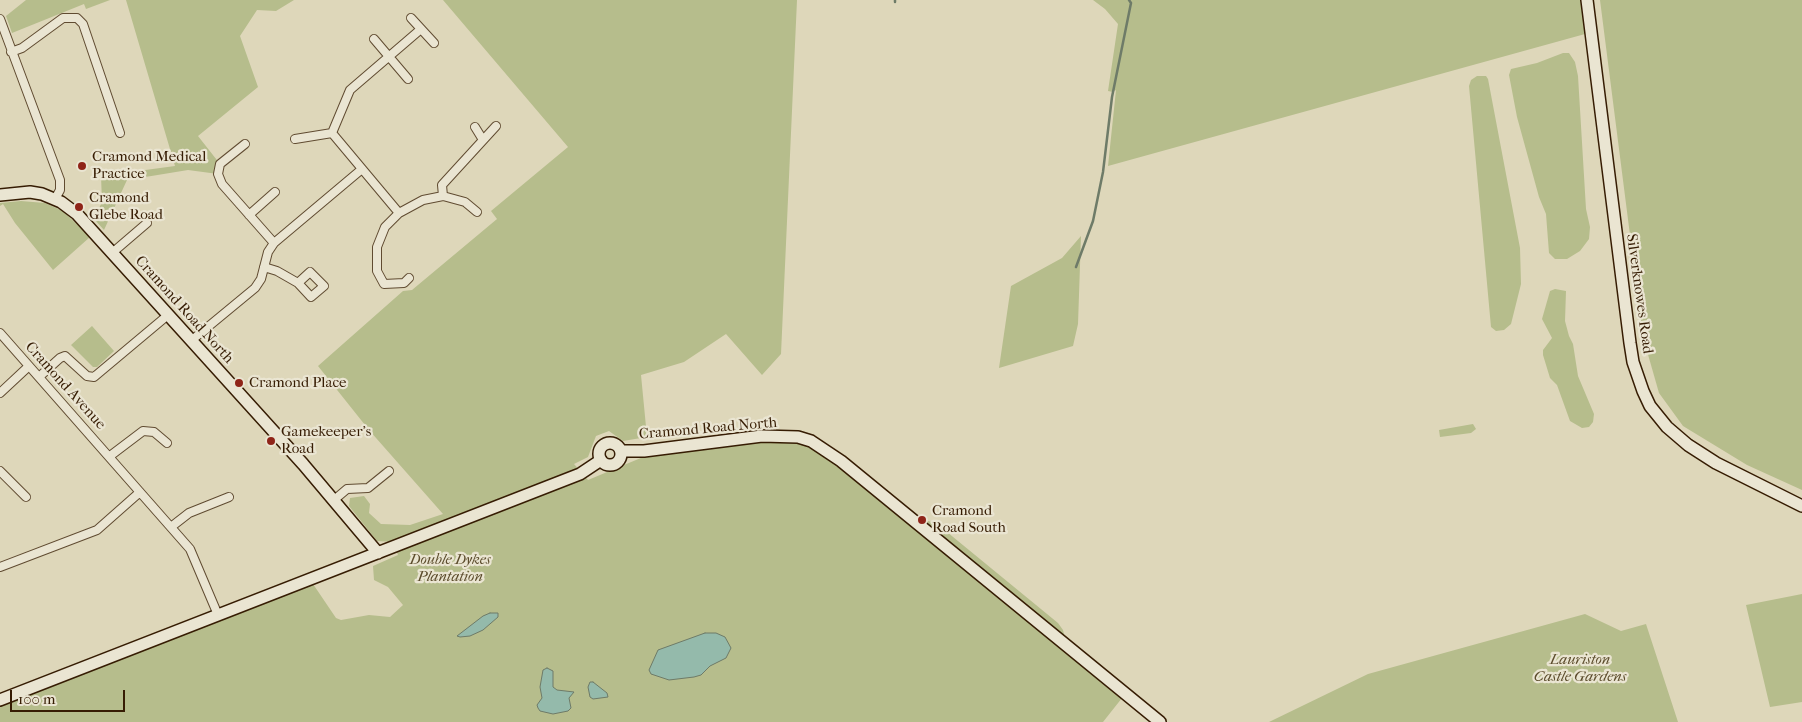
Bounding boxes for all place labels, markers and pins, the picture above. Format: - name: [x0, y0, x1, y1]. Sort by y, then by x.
- place label: Cramond Medical Practice: [92, 148, 206, 183]
- marker: Cramond Medical Practice: [76, 160, 88, 172]
- place label: Cramond Glebe Road: [89, 189, 163, 224]
- marker: Cramond Glebe Road: [73, 201, 85, 213]
- place label: Cramond Place: [249, 374, 346, 392]
- marker: Cramond Place: [233, 377, 245, 389]
- place label: Gamekeeper's Road: [281, 423, 371, 458]
- marker: Gamekeeper's Road: [265, 435, 277, 447]
- place label: Cramond Road South: [932, 502, 1006, 537]
- marker: Cramond Road South: [916, 514, 928, 526]

